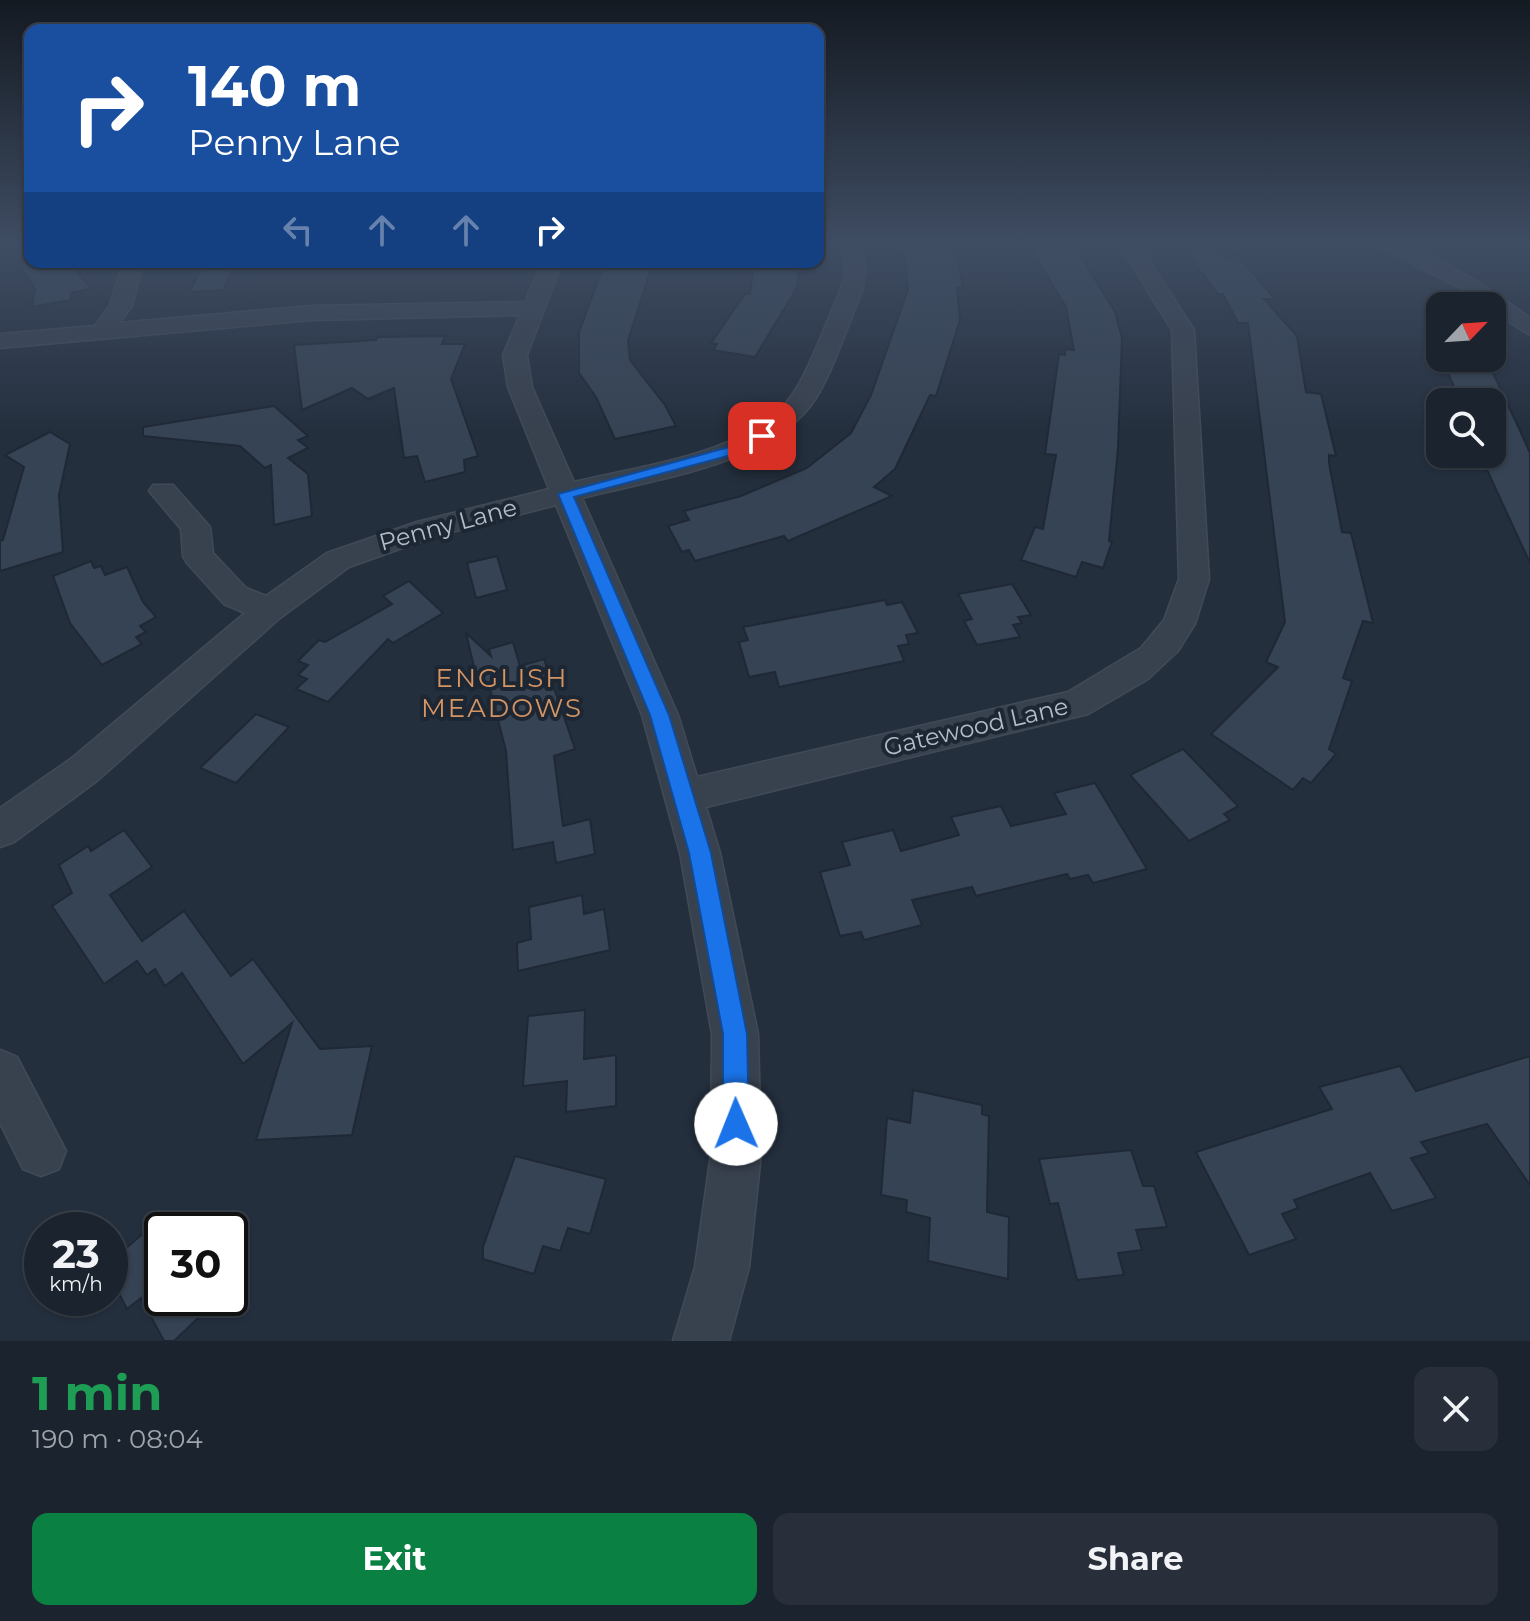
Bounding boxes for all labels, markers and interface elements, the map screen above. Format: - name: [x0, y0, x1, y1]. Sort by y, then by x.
- text: 140 m: [188, 52, 361, 120]
- icon: right: [56, 56, 160, 160]
- text: Penny Lane: [188, 120, 401, 164]
- icon: left: [276, 208, 320, 252]
- icon: ahead: [360, 208, 404, 252]
- icon: ahead: [444, 208, 488, 252]
- icon: right: [528, 208, 572, 252]
- north arrow: [1426, 292, 1506, 372]
- map controls: [1426, 292, 1506, 468]
- button: search: [1426, 388, 1506, 468]
- pin: [728, 402, 796, 470]
- icon: arrive: [740, 414, 784, 458]
- street label: Penny Lane: [376, 492, 520, 557]
- district label: ENGLISH MEADOWS: [421, 662, 583, 724]
- street label: Gatewood Lane: [881, 691, 1071, 762]
- position arrow: [694, 1082, 778, 1166]
- speed limit sign: 30: [144, 1212, 248, 1316]
- text: 23: [52, 1229, 100, 1278]
- text: km/h: [49, 1272, 103, 1296]
- text: 1 min: [32, 1364, 162, 1422]
- button: close: [1414, 1367, 1498, 1451]
- text: 190 m · 08:04: [32, 1423, 203, 1455]
- button: Exit: [32, 1513, 757, 1605]
- button: Share: [773, 1513, 1498, 1605]

